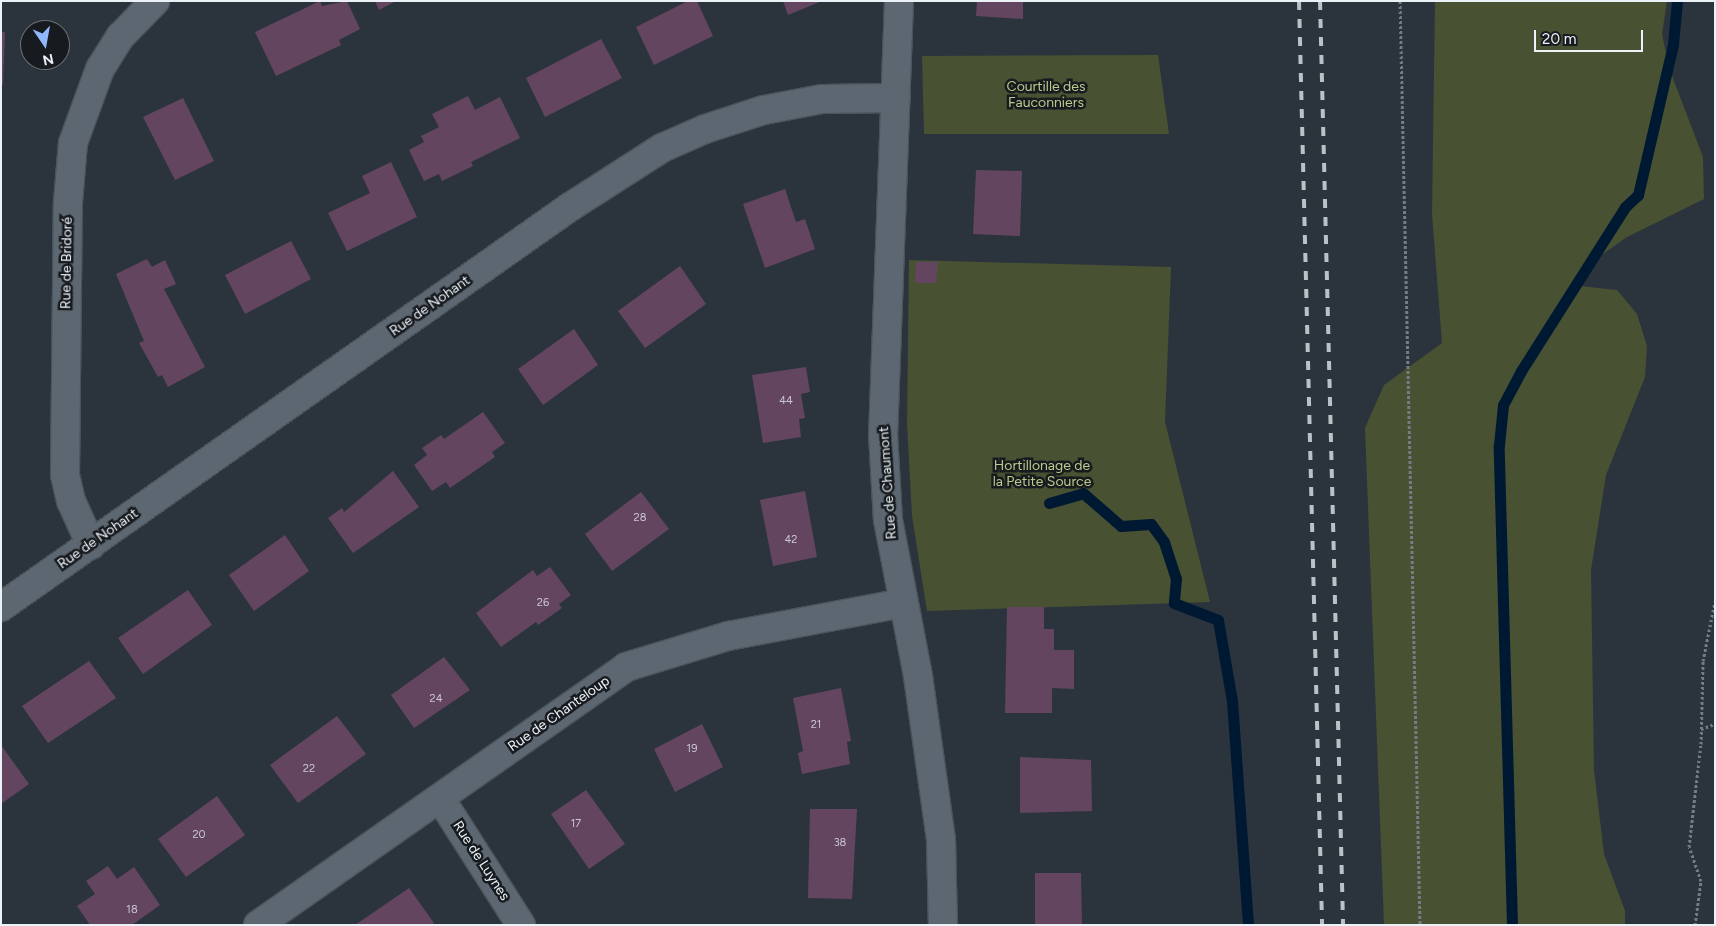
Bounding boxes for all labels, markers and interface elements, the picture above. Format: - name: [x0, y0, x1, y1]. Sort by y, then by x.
- north arrow: [20, 20, 70, 70]
- scale bar: [1536, 20, 1645, 52]
- text: 20 m: [1542, 30, 1576, 48]
- text: N: [41, 50, 55, 69]
- park label: Courtille des Fauconniers: [1007, 79, 1085, 111]
- street label: Rue de Bridoré: [58, 217, 76, 309]
- street label: Rue de Nohant: [387, 272, 473, 340]
- house number: 44: [779, 394, 793, 408]
- street label: Rue de Chaumont: [876, 426, 900, 540]
- park label: Hortillonage de la Petite Source: [993, 458, 1091, 491]
- street label: Rue de Nohant: [55, 505, 141, 573]
- house number: 28: [634, 511, 646, 525]
- house number: 42: [785, 533, 797, 547]
- house number: 26: [537, 596, 549, 610]
- street label: Rue de Chanteloup: [505, 673, 613, 755]
- house number: 24: [430, 692, 442, 706]
- house number: 21: [811, 718, 821, 732]
- house number: 19: [687, 742, 697, 756]
- house number: 22: [303, 762, 315, 776]
- house number: 17: [571, 817, 581, 831]
- street label: Rue de Luynes: [449, 818, 513, 904]
- house number: 20: [192, 828, 206, 842]
- house number: 38: [834, 836, 846, 850]
- house number: 18: [126, 903, 138, 917]

